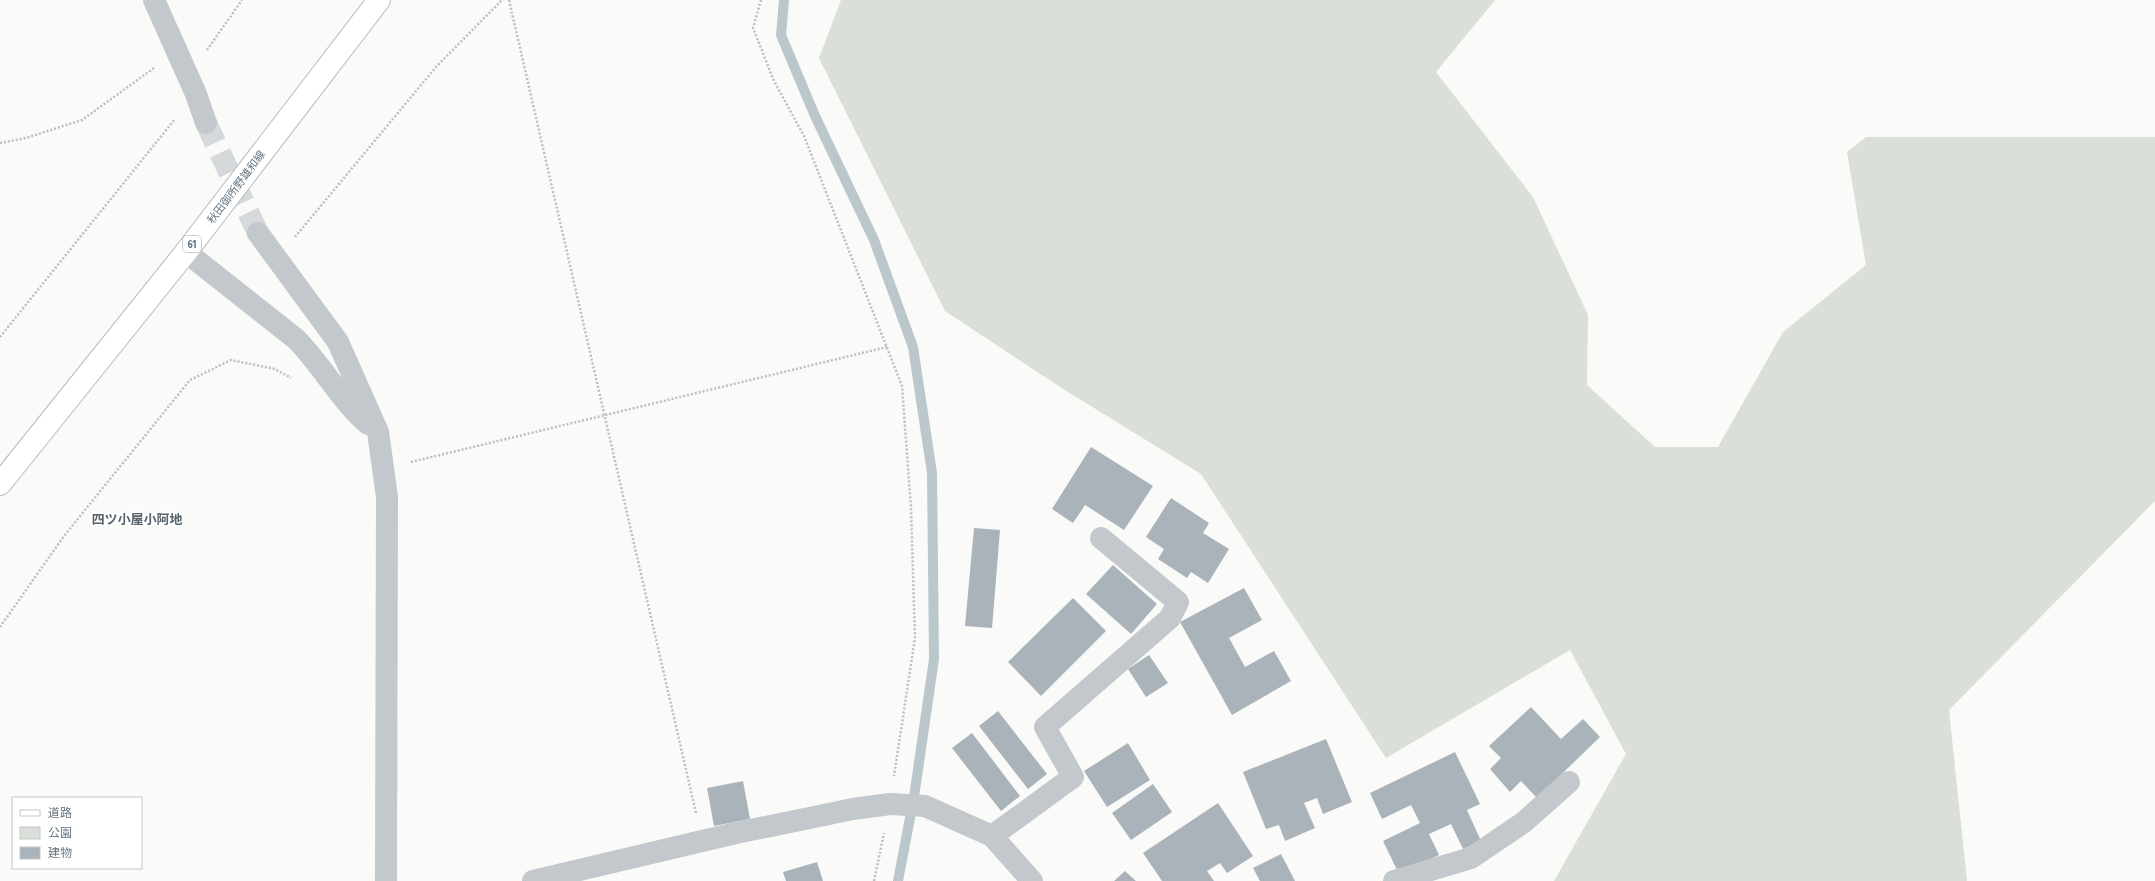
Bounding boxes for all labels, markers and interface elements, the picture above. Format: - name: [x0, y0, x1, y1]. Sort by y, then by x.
- street label: 秋田御所野雄和線: [205, 148, 268, 226]
- road number: 61: [183, 236, 201, 252]
- district label: 四ツ小屋小阿地: [91, 512, 183, 527]
- legend: [12, 797, 142, 869]
- text: 道路: [48, 806, 72, 820]
- text: 公園: [48, 826, 72, 840]
- text: 建物: [48, 846, 72, 860]

